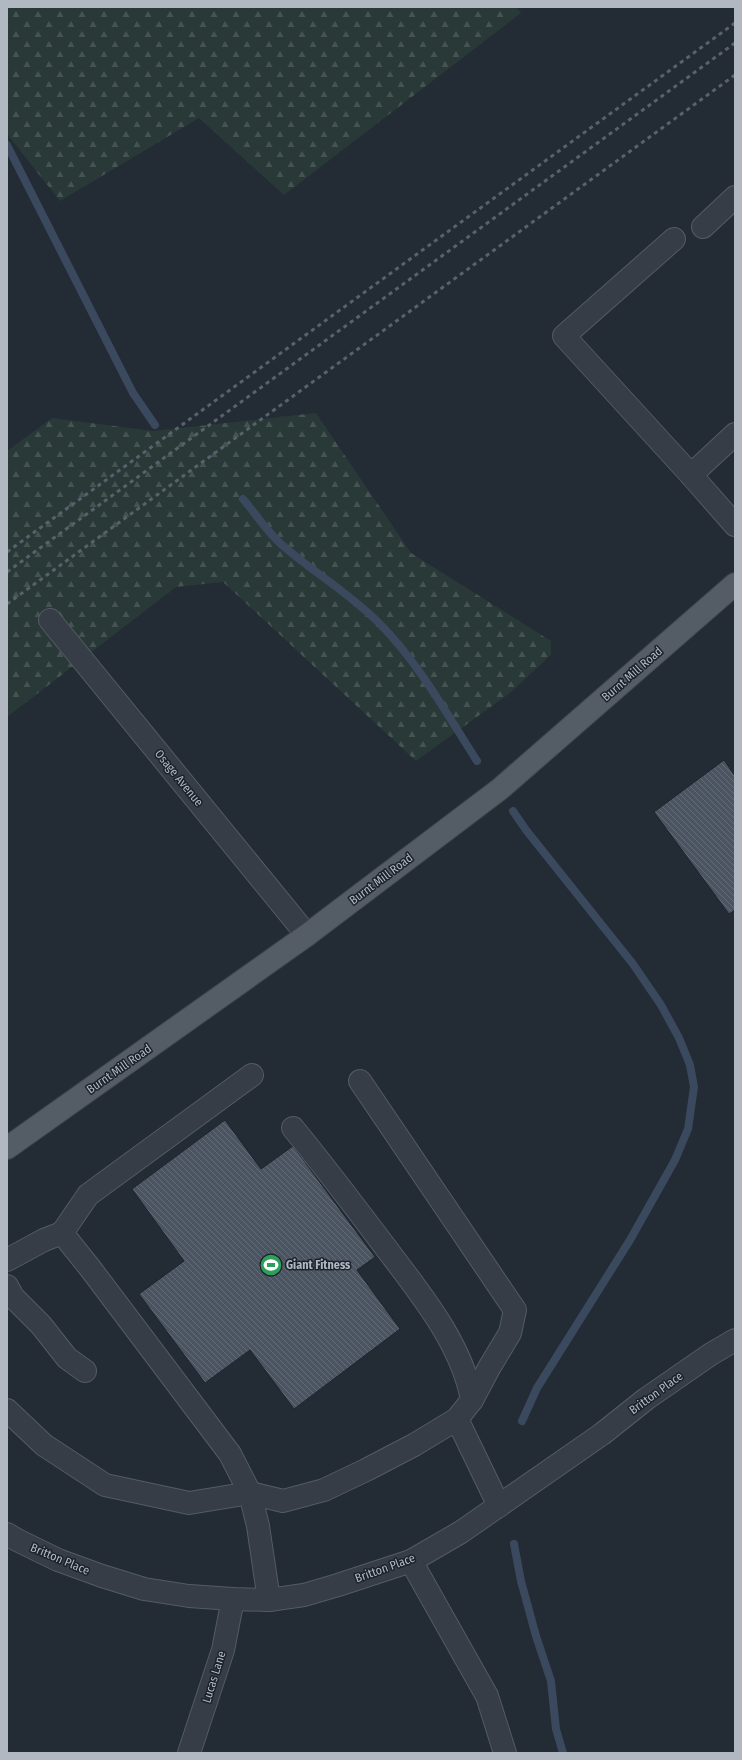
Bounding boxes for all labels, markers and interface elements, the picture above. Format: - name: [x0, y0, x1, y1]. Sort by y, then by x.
- street label: Burnt Mill Road: [599, 644, 665, 704]
- street label: Osage Avenue: [152, 747, 206, 809]
- street label: Burnt Mill Road: [347, 851, 415, 907]
- street label: Burnt Mill Road: [84, 1042, 154, 1096]
- sports icon: Giant Fitness: [258, 1252, 284, 1278]
- place label: Giant Fitness: [286, 1258, 351, 1272]
- street label: Britton Place: [626, 1369, 686, 1417]
- street label: Britton Place: [28, 1540, 92, 1578]
- street label: Britton Place: [353, 1551, 417, 1585]
- street label: Lucas Lane: [199, 1649, 229, 1705]

